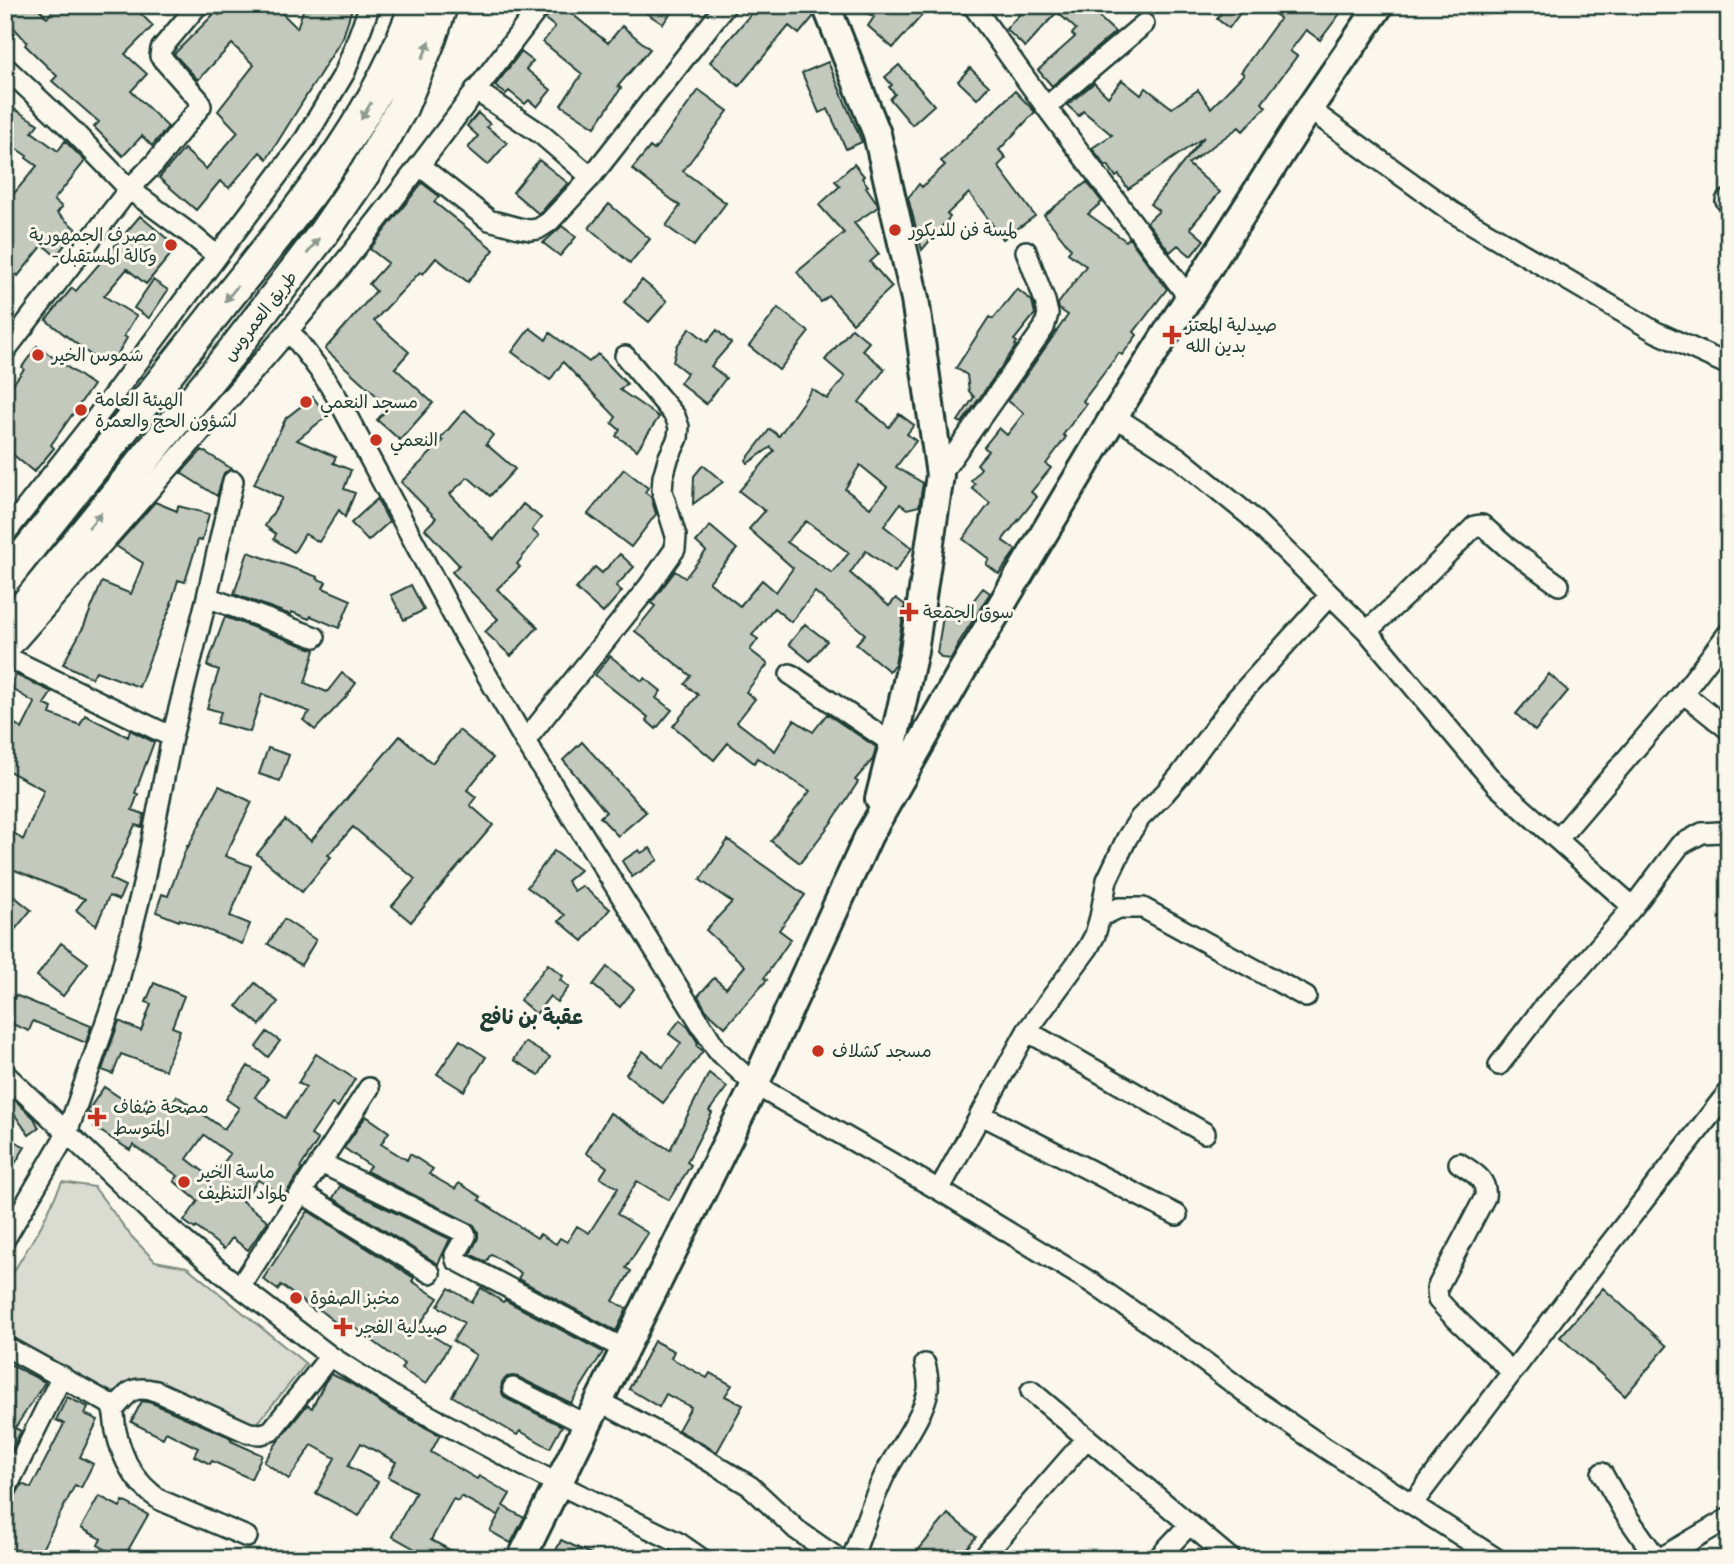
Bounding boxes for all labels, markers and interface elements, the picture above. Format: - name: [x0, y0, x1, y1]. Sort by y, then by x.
- one-way arrow: [420, 40, 432, 60]
- one-way arrow: [359, 102, 372, 121]
- place label: لمسة فن للديكور: [907, 219, 1017, 242]
- marker: لمسة فن للديكور: [887, 222, 903, 238]
- place label: مصرف الجمهورية -وكالة المستقبل: [29, 224, 157, 268]
- marker: مصرف الجمهورية -وكالة المستقبل: [163, 237, 179, 253]
- one-way arrow: [306, 237, 320, 256]
- street label: طريق العمروس: [218, 267, 303, 366]
- one-way arrow: [223, 285, 238, 303]
- place label: صيدلية المعتز بدين الله: [1184, 314, 1277, 358]
- marker: صيدلية المعتز بدين الله: [1164, 327, 1180, 343]
- place label: شموس الخير: [50, 344, 144, 367]
- marker: شموس الخير: [30, 347, 46, 363]
- place label: الهيئة العامة لشؤون الحج والعمرة: [95, 389, 237, 433]
- place label: مسجد النعمي: [320, 391, 418, 418]
- marker: مسجد النعمي: [298, 394, 314, 410]
- marker: الهيئة العامة لشؤون الحج والعمرة: [73, 402, 89, 418]
- place label: النعمي: [390, 429, 438, 456]
- marker: النعمي: [368, 432, 384, 448]
- one-way arrow: [87, 512, 102, 529]
- place label: سوق الجمعة: [923, 601, 1014, 624]
- marker: سوق الجمعة: [901, 604, 917, 620]
- district label: عقبة بن نافع: [479, 1004, 583, 1032]
- place label: مسجد كشلاف: [832, 1040, 932, 1063]
- marker: مسجد كشلاف: [810, 1043, 826, 1059]
- place label: مصحة ضفاف المتوسط: [113, 1096, 209, 1140]
- marker: مصحة ضفاف المتوسط: [87, 1107, 107, 1127]
- place label: ماسة الخير لمواد التنظيف: [196, 1161, 287, 1205]
- marker: ماسة الخير لمواد التنظيف: [176, 1174, 192, 1190]
- place label: مخبز الصفوة: [310, 1287, 400, 1310]
- marker: مخبز الصفوة: [288, 1290, 304, 1306]
- place label: صيدلية الفجر: [355, 1316, 448, 1339]
- marker: صيدلية الفجر: [335, 1319, 351, 1335]

